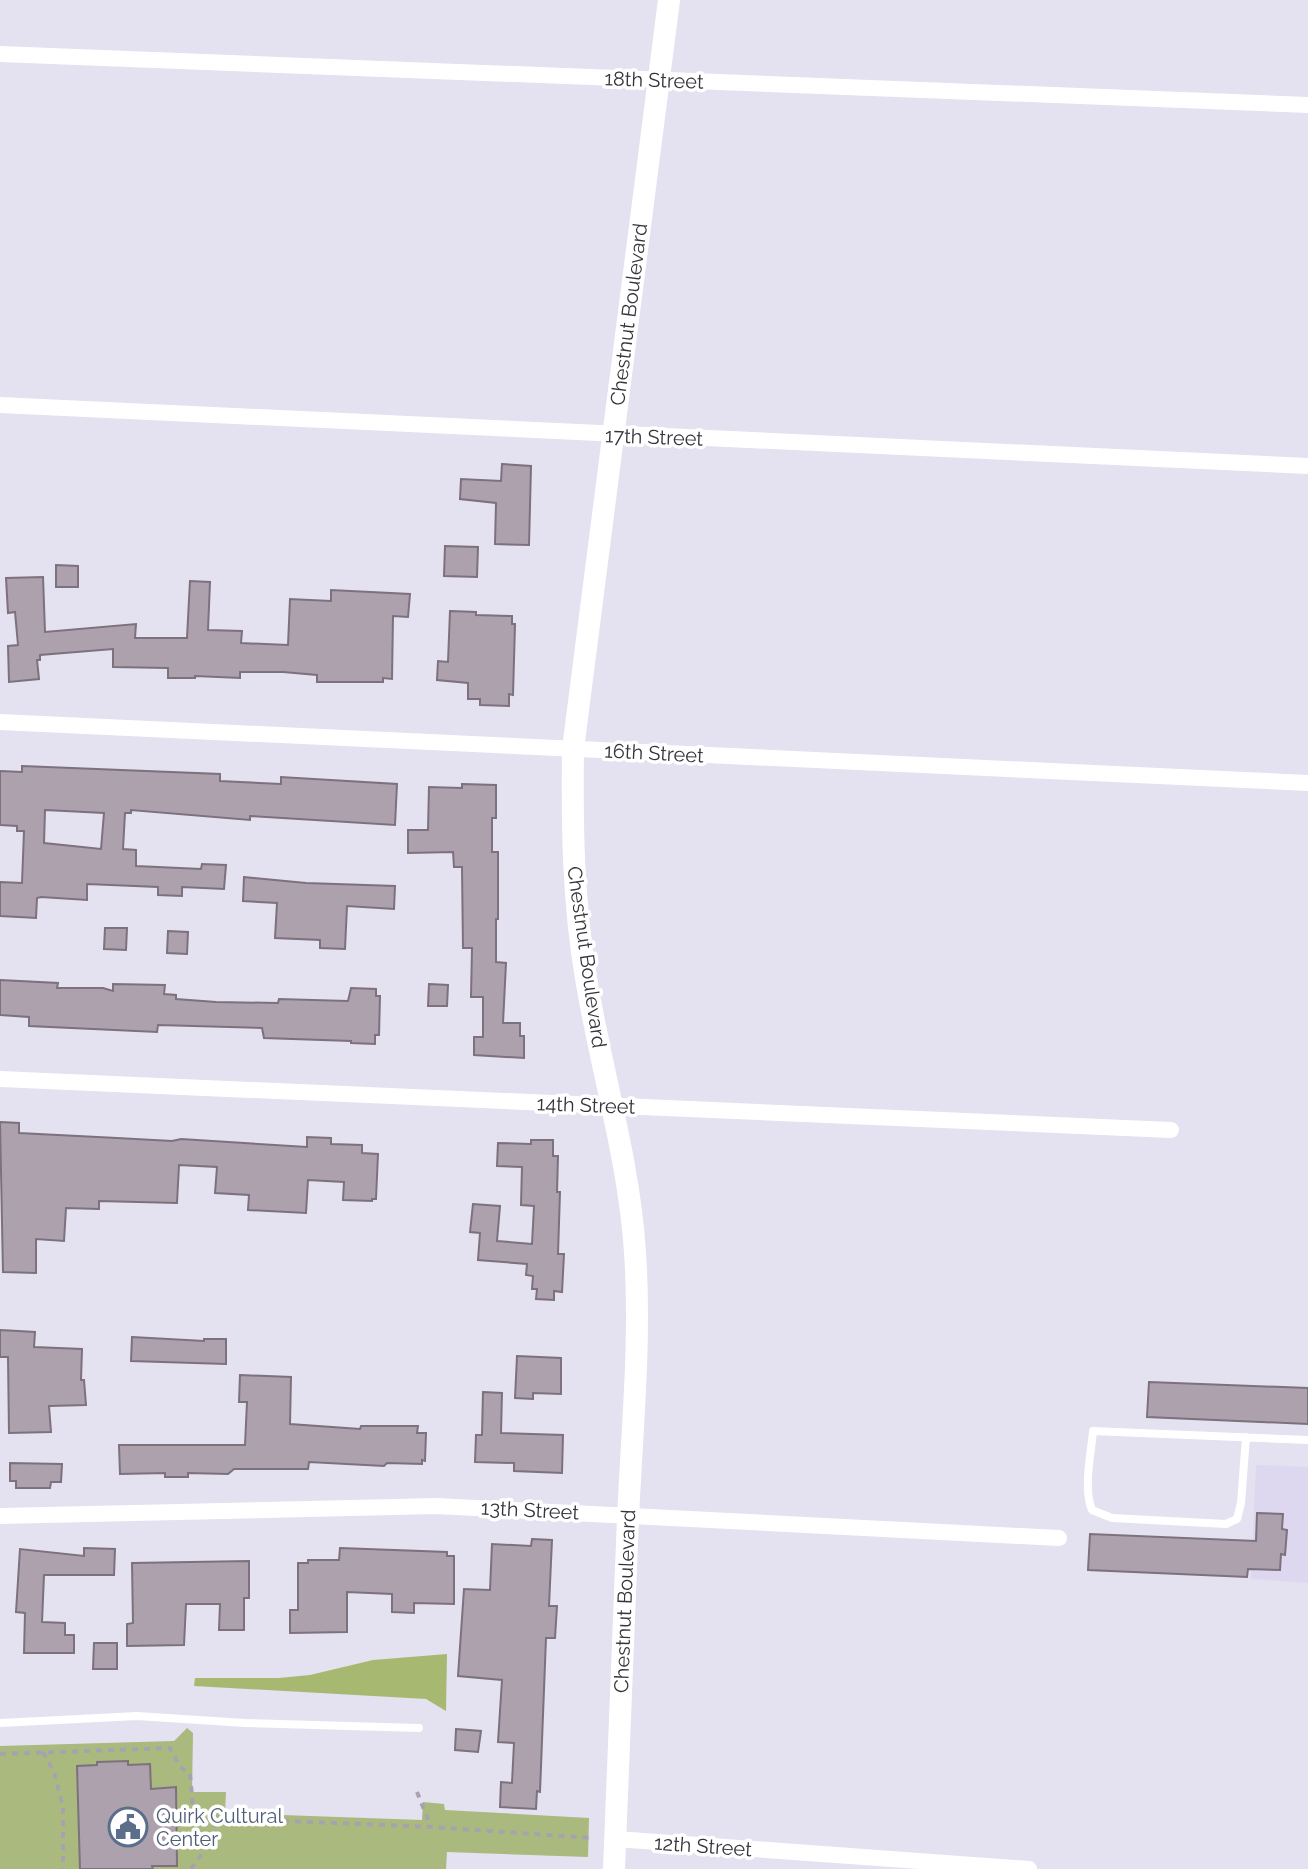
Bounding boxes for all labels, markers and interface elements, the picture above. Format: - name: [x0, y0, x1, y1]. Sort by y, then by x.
- street label: 18th Street: [604, 66, 704, 94]
- street label: Chestnut Boulevard: [605, 222, 652, 407]
- street label: 17th Street: [605, 423, 704, 451]
- street label: 16th Street: [604, 738, 705, 768]
- street label: Chestnut Boulevard: [562, 865, 612, 1049]
- street label: 14th Street: [536, 1091, 636, 1119]
- street label: 13th Street: [480, 1495, 580, 1525]
- street label: Chestnut Boulevard: [609, 1509, 640, 1693]
- place label: Quirk Cultural Center: [156, 1804, 283, 1851]
- public building icon: Quirk Cultural Center: [107, 1806, 149, 1848]
- street label: 12th Street: [653, 1831, 753, 1861]

